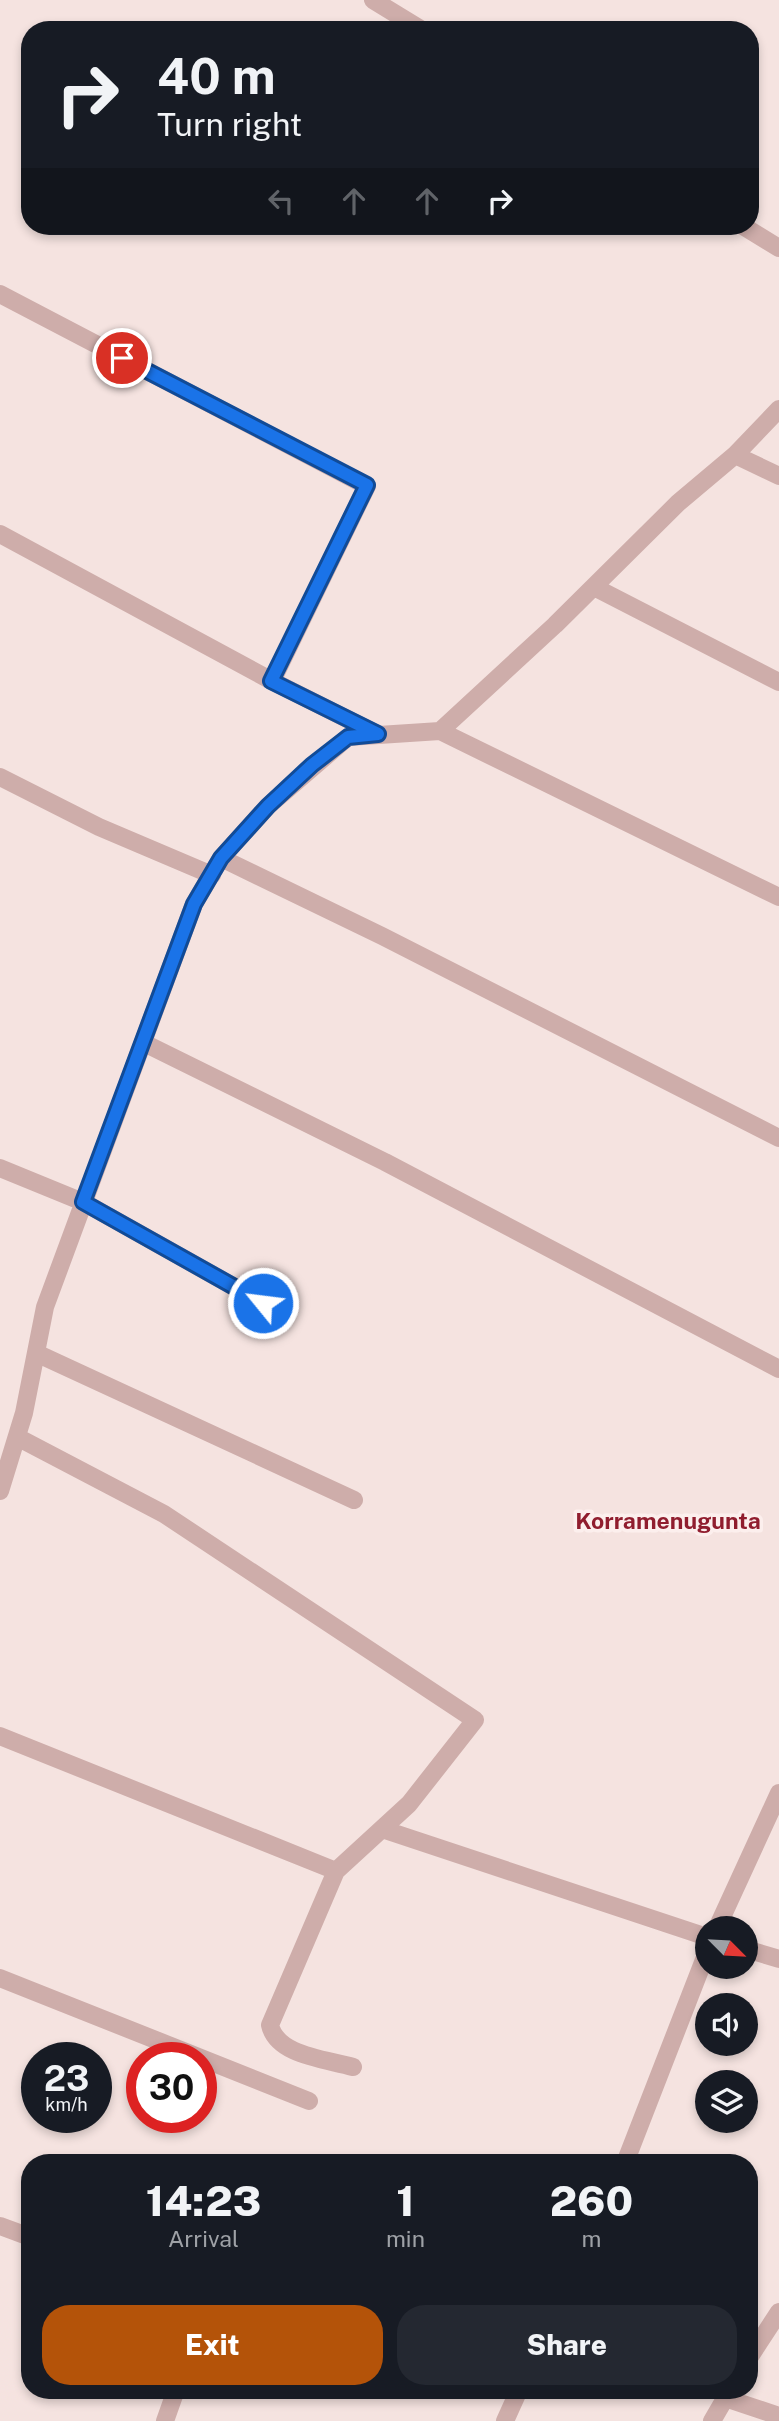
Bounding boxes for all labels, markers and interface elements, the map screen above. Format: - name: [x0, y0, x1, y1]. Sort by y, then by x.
- text: 40 m: [157, 47, 276, 105]
- icon: right: [42, 49, 133, 140]
- text: Turn right: [157, 106, 302, 143]
- icon: left: [262, 182, 300, 220]
- icon: ahead: [335, 182, 373, 220]
- icon: ahead: [408, 182, 446, 220]
- icon: right: [481, 182, 519, 220]
- pin: [92, 328, 152, 388]
- icon: arrive: [103, 339, 141, 377]
- position arrow: [226, 1266, 300, 1340]
- district label: Korramenugunta: [575, 1507, 761, 1534]
- north arrow: [695, 1916, 758, 1979]
- map controls: [695, 1916, 758, 2133]
- button: sound: [695, 1993, 758, 2056]
- speed limit sign: 30: [126, 2042, 217, 2133]
- text: 23: [44, 2058, 89, 2099]
- button: layers: [695, 2070, 758, 2133]
- text: km/h: [45, 2094, 88, 2115]
- text: 14:23: [146, 2176, 261, 2225]
- text: 1: [396, 2176, 415, 2225]
- text: 260: [550, 2176, 633, 2225]
- text: Arrival: [168, 2225, 239, 2252]
- text: min: [386, 2225, 425, 2252]
- text: m: [582, 2225, 601, 2252]
- button: Exit: [42, 2305, 383, 2385]
- button: Share: [397, 2305, 737, 2385]

